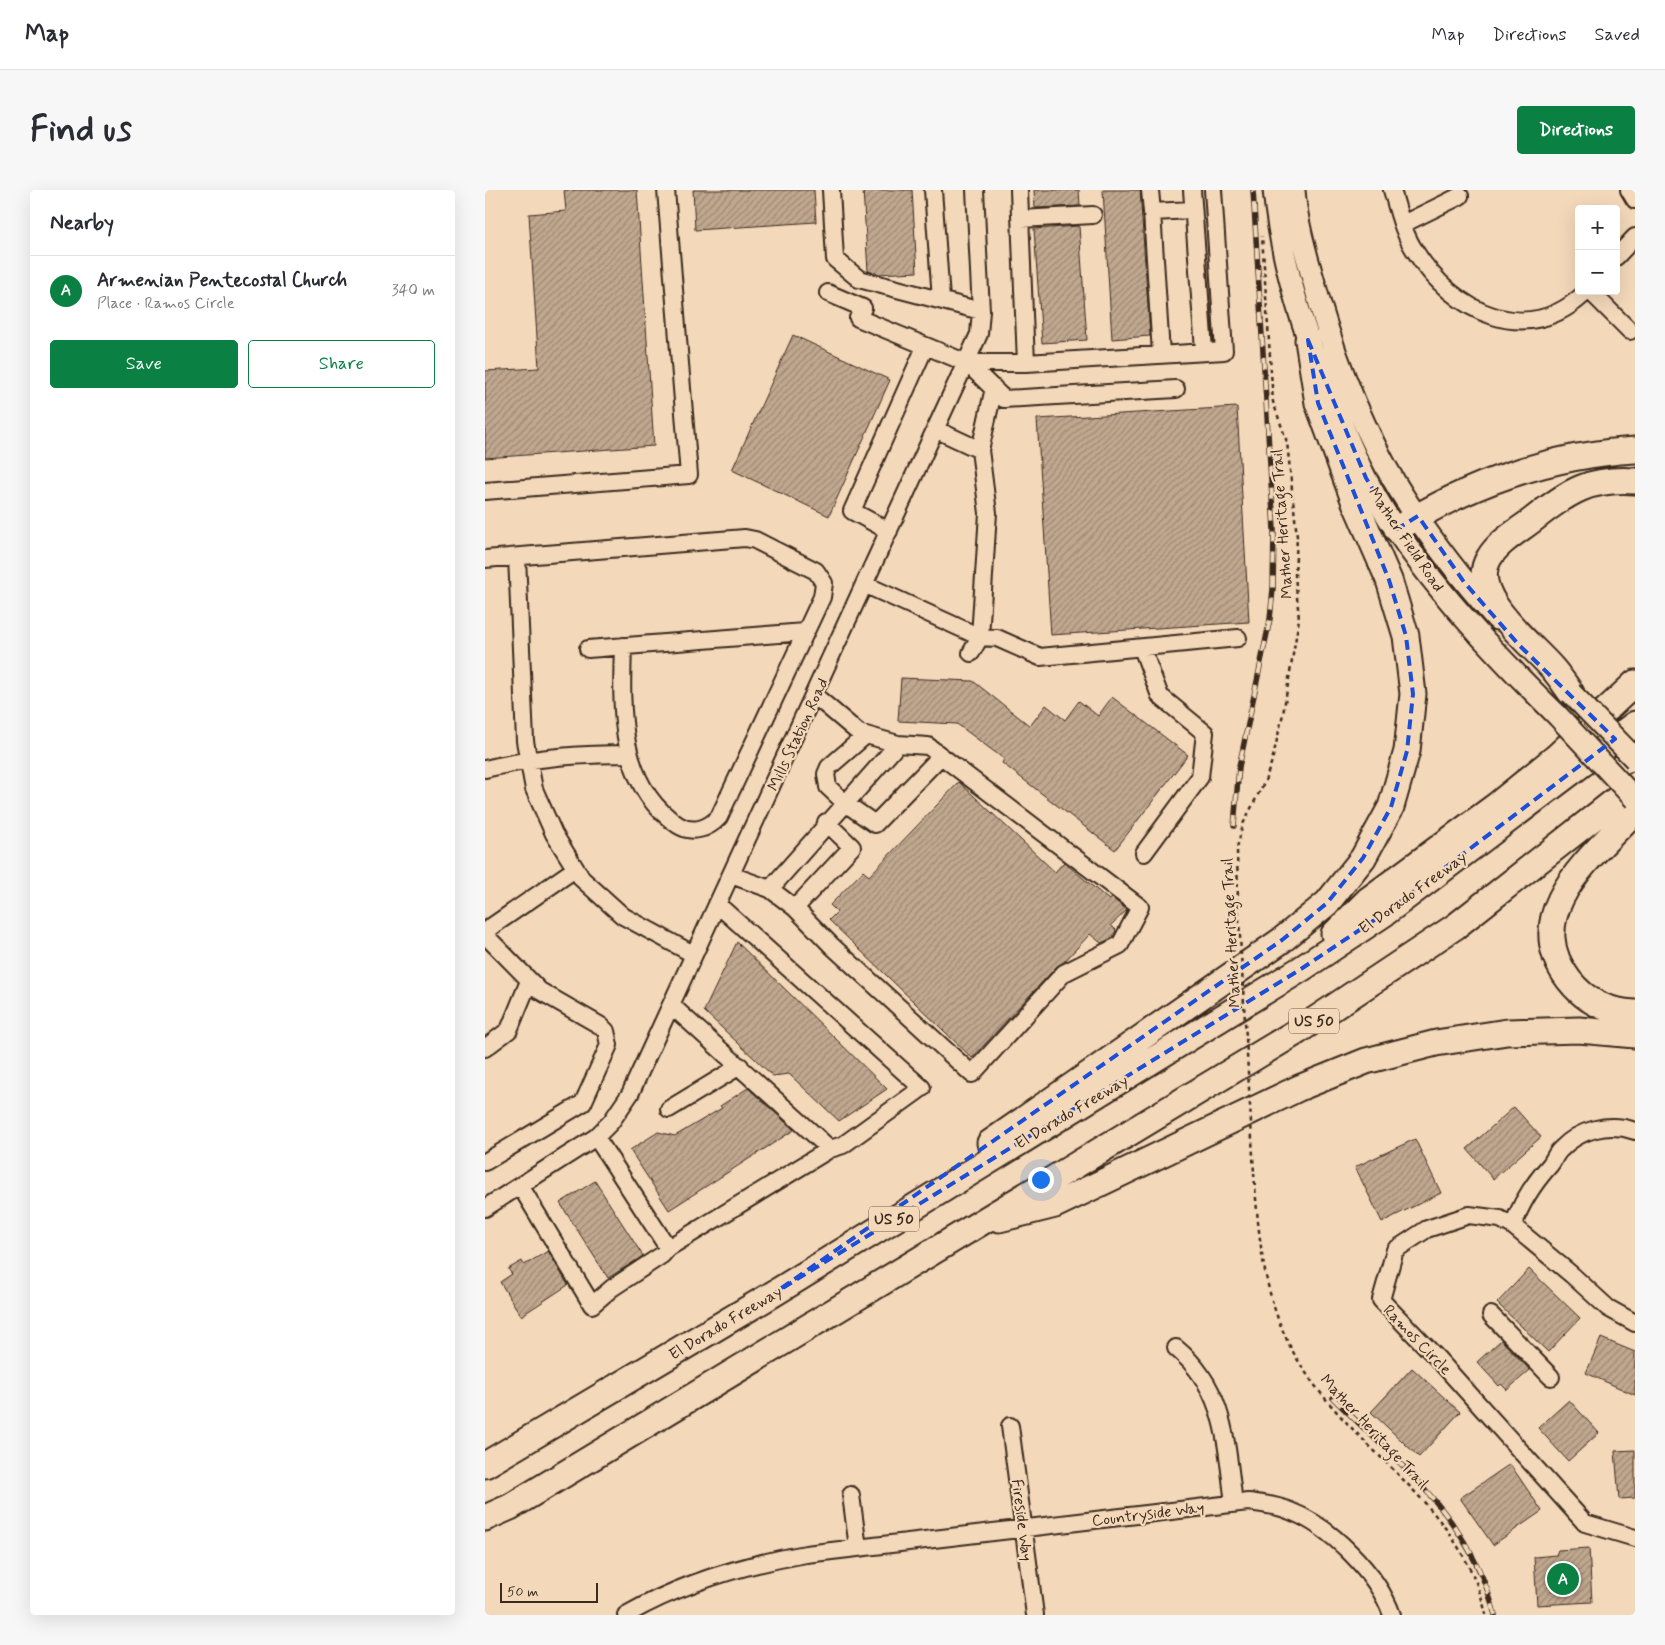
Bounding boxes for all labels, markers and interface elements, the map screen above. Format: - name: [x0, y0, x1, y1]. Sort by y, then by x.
- text: Map: [25, 19, 69, 50]
- text: Map: [1432, 23, 1465, 47]
- text: Directions: [1493, 23, 1567, 47]
- text: Saved: [1595, 23, 1640, 47]
- button: Directions: [1517, 106, 1635, 154]
- text: Find us: [30, 107, 132, 153]
- map controls: [1575, 205, 1620, 295]
- button: +: [1575, 205, 1620, 250]
- text: Nearby: [50, 209, 114, 237]
- button: −: [1575, 250, 1620, 295]
- text: Armenian Pentecostal Church: [97, 268, 347, 293]
- text: A: [61, 280, 71, 301]
- text: 340 m: [391, 280, 435, 301]
- text: Place · Ramos Circle: [97, 293, 235, 314]
- button: Save: [50, 340, 238, 388]
- button: Share: [248, 340, 435, 388]
- street label: Mather Heritage Trail: [1267, 448, 1299, 599]
- street label: Mather Field Road: [1363, 483, 1449, 596]
- street label: Mills Station Road: [763, 675, 834, 795]
- street label: El Dorado Freeway: [1355, 847, 1471, 939]
- street label: Mather Heritage Trail: [1217, 857, 1247, 1008]
- road number: US 50: [1289, 1008, 1339, 1034]
- street label: El Dorado Freeway: [1011, 1070, 1132, 1154]
- your location: [1028, 1167, 1054, 1193]
- road number: US 50: [869, 1206, 919, 1232]
- street label: El Dorado Freeway: [665, 1281, 786, 1365]
- street label: Ramos Circle: [1378, 1300, 1456, 1380]
- street label: Mather Heritage Trail: [1314, 1370, 1433, 1495]
- street label: Fireside Way: [1006, 1478, 1037, 1562]
- street label: Countryside Way: [1091, 1497, 1206, 1532]
- pin: A: [1547, 1560, 1579, 1598]
- scale bar: [500, 1580, 597, 1603]
- text: 50 m: [507, 1583, 538, 1601]

